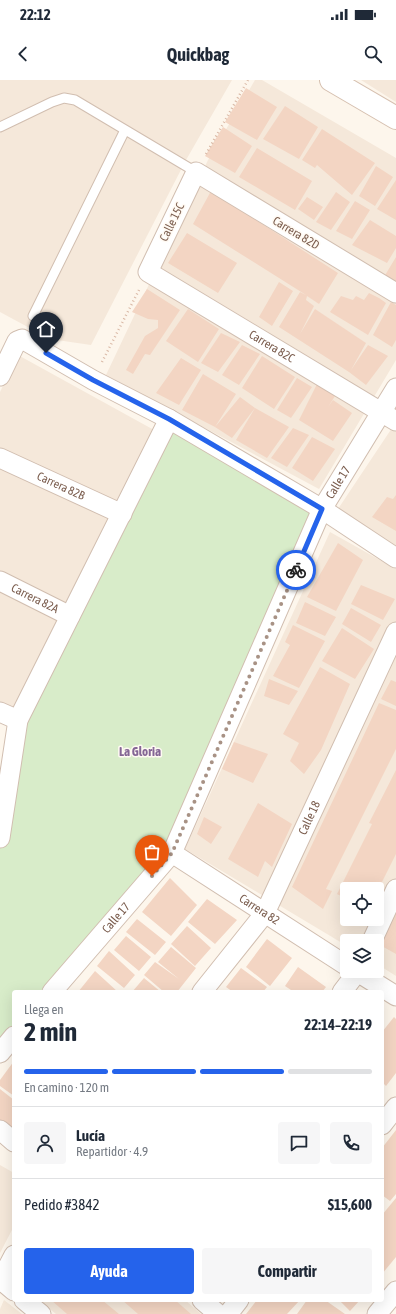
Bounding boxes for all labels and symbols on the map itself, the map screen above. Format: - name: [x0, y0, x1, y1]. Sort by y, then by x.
- street label: Calle 15C: [157, 200, 188, 243]
- street label: Carrera 82D: [270, 214, 322, 253]
- pin: [29, 312, 63, 353]
- street label: Carrera 82C: [246, 327, 298, 366]
- street label: Calle 17: [323, 463, 354, 501]
- street label: Carrera 82B: [35, 469, 87, 503]
- courier: [276, 550, 316, 590]
- street label: Carrera 82A: [9, 581, 61, 616]
- district label: La Gloria: [119, 744, 161, 759]
- street label: Calle 18: [295, 798, 323, 837]
- pin: [135, 835, 169, 876]
- street label: Carrera 82: [237, 891, 282, 928]
- street label: Calle 17: [99, 899, 133, 936]

